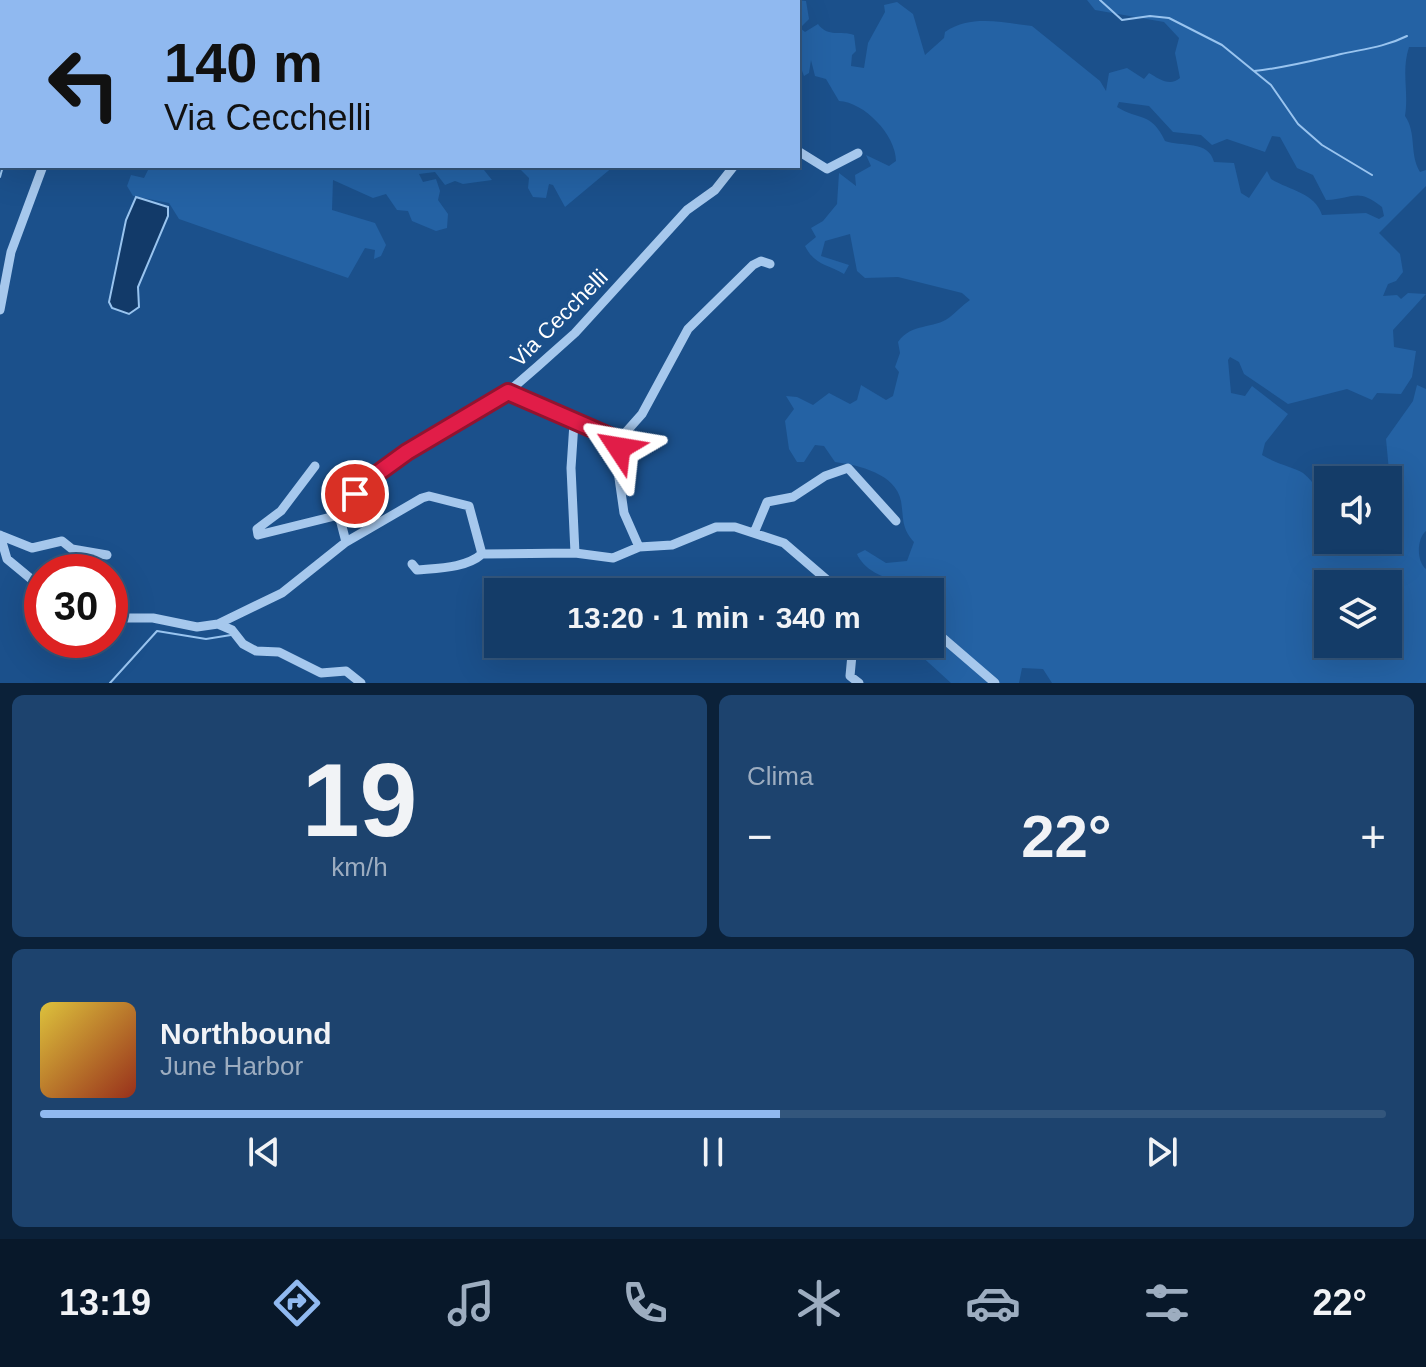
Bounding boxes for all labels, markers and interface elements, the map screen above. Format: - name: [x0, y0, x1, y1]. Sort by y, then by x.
- text: 140 m: [164, 31, 323, 94]
- icon: left: [32, 32, 136, 136]
- text: Via Cecchelli: [164, 97, 371, 138]
- street label: Via Cecchelli: [505, 264, 613, 372]
- position arrow: [577, 406, 661, 490]
- pin: [321, 460, 389, 528]
- map controls: [1314, 466, 1402, 658]
- button: sound: [1314, 466, 1402, 554]
- icon: arrive: [333, 472, 377, 516]
- speed limit sign: 30: [24, 554, 128, 658]
- button: layers: [1314, 570, 1402, 658]
- text: 13:20 · 1 min · 340 m: [567, 601, 861, 634]
- text: 19: [302, 742, 417, 858]
- text: Clima: [747, 761, 813, 791]
- text: 22°: [1021, 803, 1112, 870]
- text: −: [747, 812, 773, 861]
- text: +: [1360, 812, 1386, 861]
- text: km/h: [331, 852, 388, 882]
- text: Northbound: [160, 1017, 332, 1050]
- text: June Harbor: [160, 1051, 303, 1081]
- icon: previous: [242, 1130, 286, 1174]
- icon: pause: [691, 1130, 735, 1174]
- icon: next: [1140, 1130, 1184, 1174]
- icon: directions: [269, 1275, 325, 1331]
- icon: music: [443, 1275, 499, 1331]
- icon: phone: [617, 1275, 673, 1331]
- icon: climate: [791, 1275, 847, 1331]
- icon: car: [965, 1275, 1021, 1331]
- icon: filters: [1139, 1275, 1195, 1331]
- text: 13:19: [59, 1282, 151, 1323]
- text: 22°: [1312, 1282, 1367, 1323]

